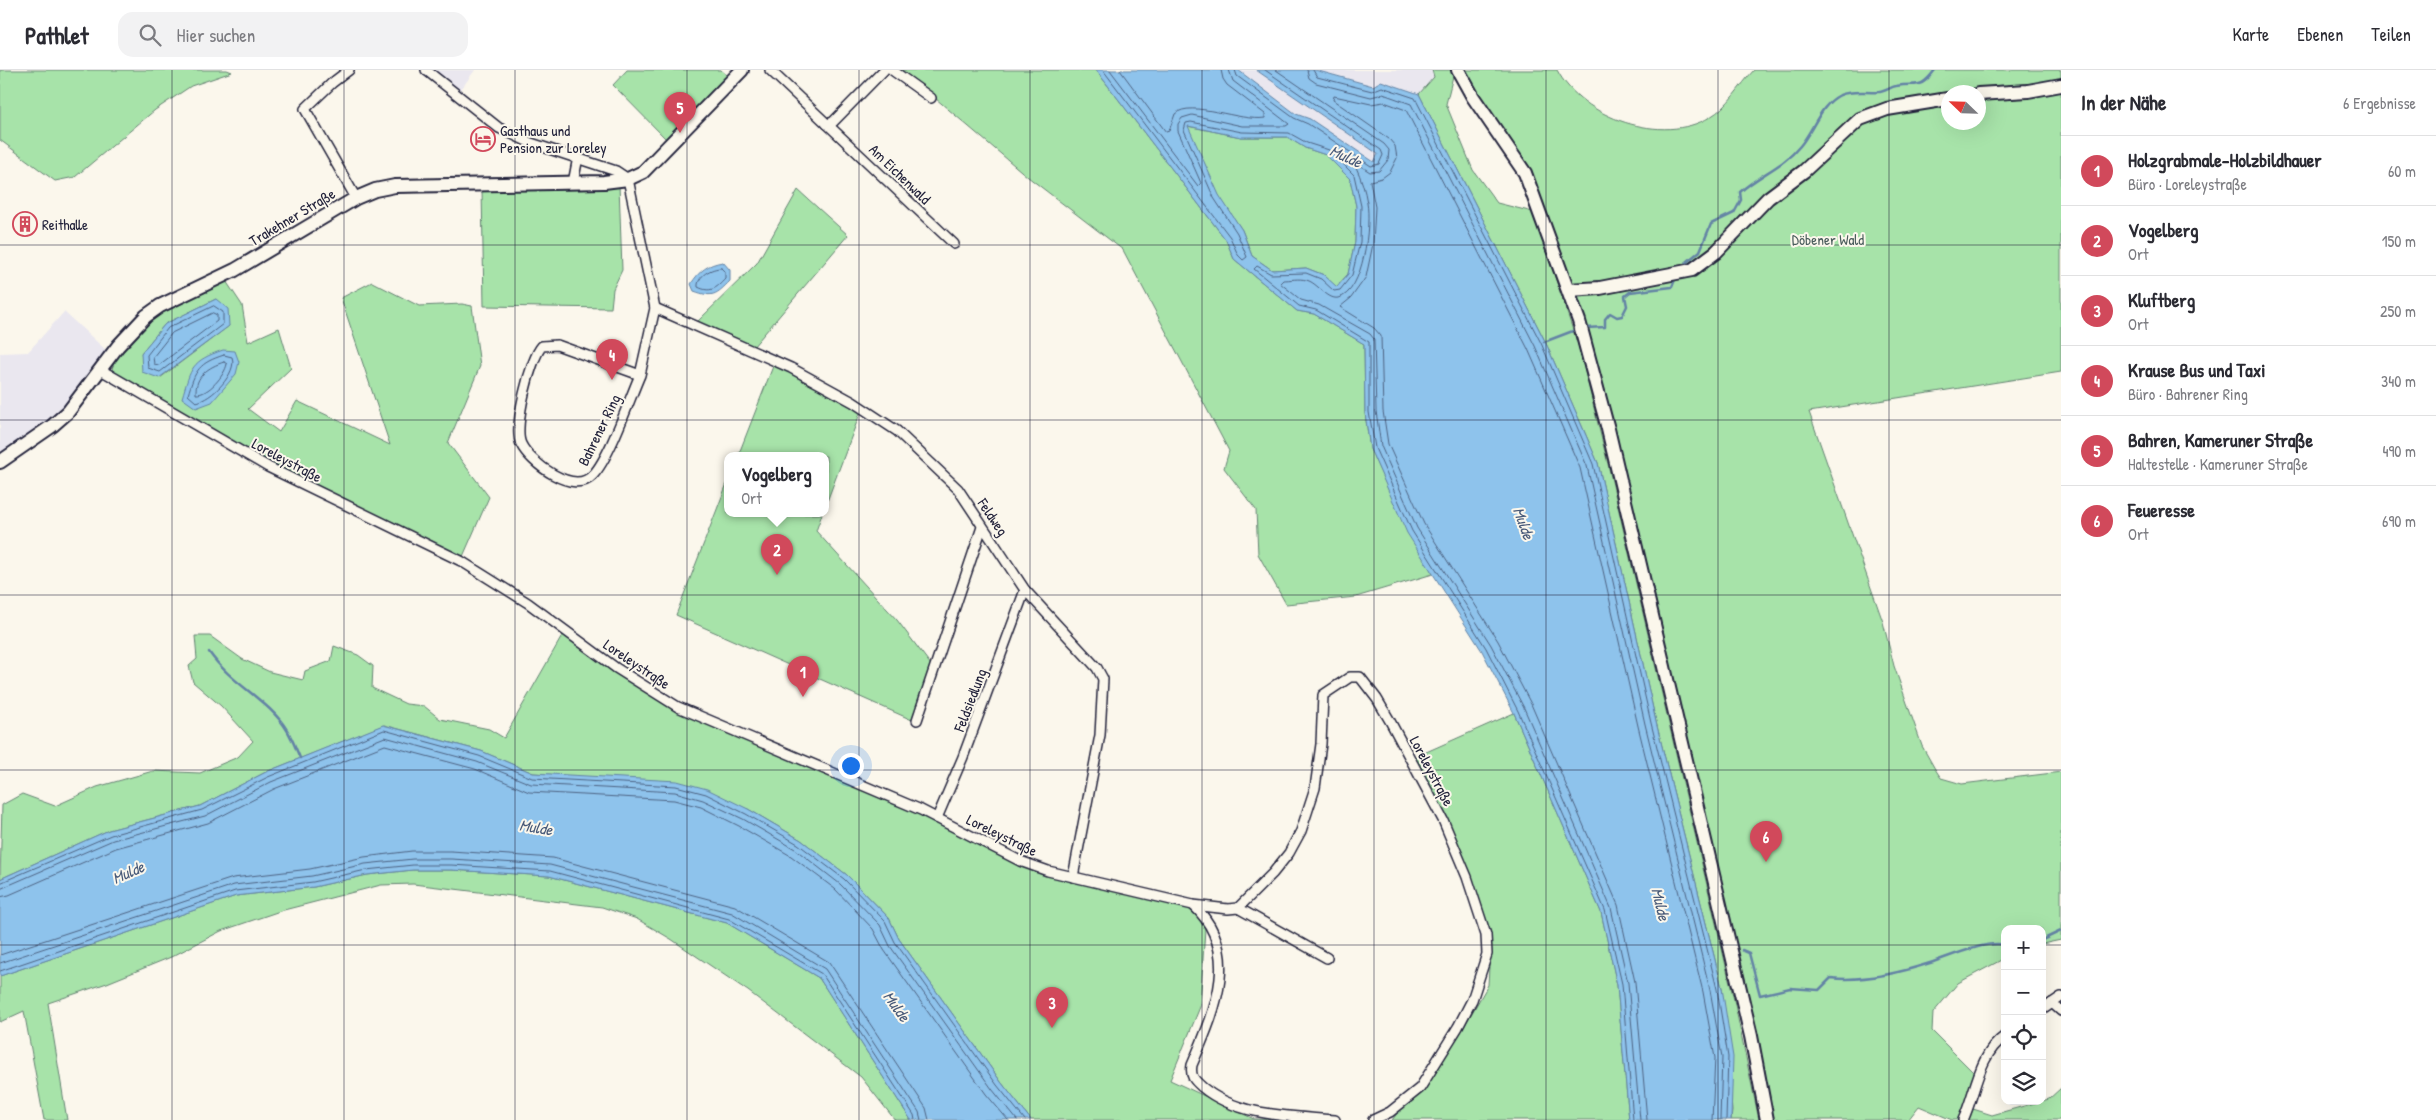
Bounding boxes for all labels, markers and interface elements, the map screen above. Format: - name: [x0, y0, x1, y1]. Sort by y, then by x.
- search box: [118, 12, 468, 57]
- text: Pathlet: [25, 19, 88, 51]
- icon: search: [136, 21, 164, 49]
- text: Hier suchen: [176, 22, 255, 48]
- text: Karte: [2233, 22, 2269, 47]
- text: Ebenen: [2297, 22, 2343, 47]
- text: Teilen: [2371, 22, 2411, 47]
- north arrow: [1941, 85, 1986, 130]
- text: In der Nähe: [2081, 88, 2166, 117]
- pin: 5: [664, 92, 696, 133]
- text: 6 Ergebnisse: [2343, 92, 2416, 114]
- place label: Gasthaus und Pension zur Loreley: [500, 120, 607, 158]
- hotel icon: Gasthaus und Pension zur Loreley: [470, 126, 496, 152]
- street label: Am Eichenwald: [864, 139, 936, 209]
- water label: Mulde: [1327, 139, 1366, 173]
- text: Holzgrabmale-Holzbildhauer: [2128, 147, 2322, 173]
- text: 1: [2094, 160, 2100, 182]
- text: 60 m: [2388, 160, 2416, 182]
- text: Büro · Loreleystraße: [2128, 173, 2247, 195]
- street label: Trakehner Straße: [245, 183, 339, 251]
- building icon: Reithalle: [12, 211, 38, 237]
- place label: Reithalle: [42, 214, 88, 235]
- text: Vogelberg: [2128, 217, 2199, 243]
- park label: Döbener Wald: [1792, 229, 1864, 250]
- text: 2: [2093, 230, 2101, 252]
- text: 150 m: [2382, 230, 2416, 252]
- text: Ort: [2128, 243, 2149, 265]
- text: Kluftberg: [2128, 287, 2195, 313]
- text: 3: [2093, 300, 2101, 322]
- text: 250 m: [2380, 300, 2416, 322]
- text: Ort: [2128, 313, 2149, 335]
- pin: 4: [596, 339, 628, 380]
- text: Krause Bus und Taxi: [2128, 357, 2266, 383]
- text: 4: [2094, 370, 2100, 392]
- text: 340 m: [2381, 370, 2416, 392]
- text: Büro · Bahrener Ring: [2128, 383, 2248, 405]
- street label: Bahrener Ring: [573, 390, 625, 469]
- text: Bahren, Kameruner Straße: [2128, 427, 2313, 453]
- street label: Loreleystraße: [248, 433, 326, 487]
- text: 5: [2094, 440, 2100, 462]
- text: 490 m: [2382, 440, 2416, 462]
- popup: [724, 452, 829, 517]
- text: Haltestelle · Kameruner Straße: [2128, 453, 2308, 475]
- text: Vogelberg: [741, 461, 812, 487]
- text: Ort: [741, 487, 762, 509]
- street label: Feldweg: [972, 493, 1013, 540]
- text: Feueresse: [2128, 497, 2195, 523]
- water label: Mulde: [1508, 504, 1540, 543]
- text: 6: [2094, 510, 2100, 532]
- text: 690 m: [2382, 510, 2416, 532]
- text: Ort: [2128, 523, 2149, 545]
- pin: 2: [761, 534, 793, 575]
- street label: Loreleystraße: [600, 634, 674, 694]
- pin: 1: [787, 656, 819, 697]
- street label: Feldsiedlung: [948, 665, 992, 735]
- street label: Loreleystraße: [1405, 732, 1459, 810]
- your location: [838, 753, 864, 779]
- street label: Loreleystraße: [963, 809, 1041, 861]
- water label: Mulde: [518, 814, 555, 841]
- pin: 6: [1750, 821, 1782, 862]
- water label: Mulde: [109, 855, 148, 889]
- water label: Mulde: [1646, 885, 1676, 923]
- map controls: [2001, 925, 2046, 1105]
- button: +: [2001, 925, 2046, 970]
- button: −: [2001, 970, 2046, 1015]
- water label: Mulde: [878, 986, 916, 1026]
- pin: 3: [1036, 987, 1068, 1028]
- button: locate: [2001, 1015, 2046, 1060]
- button: layers: [2001, 1060, 2046, 1105]

